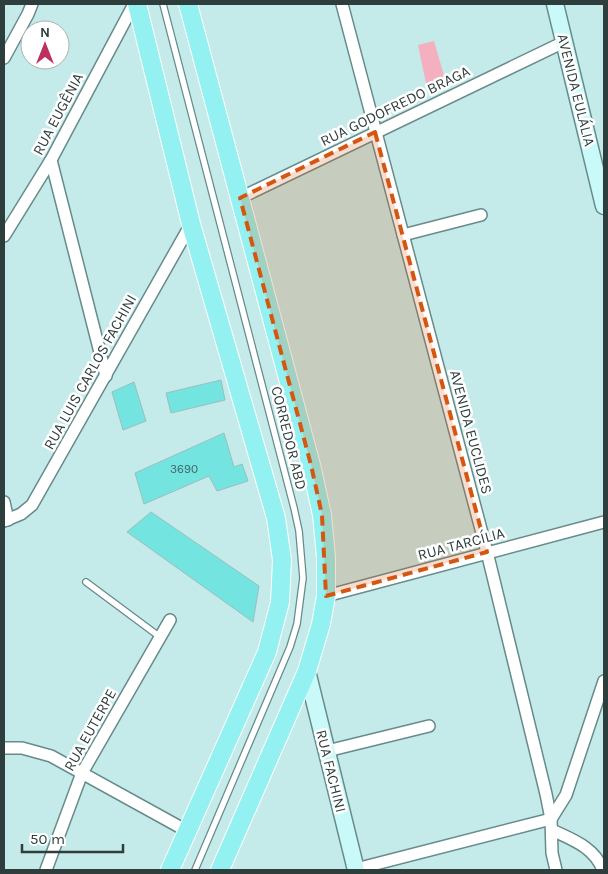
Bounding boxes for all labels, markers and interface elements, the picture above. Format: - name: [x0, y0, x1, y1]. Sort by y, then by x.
- north arrow: [20, 20, 70, 70]
- text: N: [40, 24, 50, 41]
- street label: AVENIDA EULÁLIA: [553, 32, 599, 148]
- street label: RUA GODOFREDO BRAGA: [317, 62, 473, 150]
- street label: RUA EUGÊNIA: [29, 69, 87, 158]
- street label: RUA LUIS CARLOS FACHINI: [40, 291, 140, 453]
- street label: AVENIDA EUCLIDES: [446, 368, 496, 496]
- street label: CORREDOR ABD: [267, 384, 311, 492]
- house number: 3690: [170, 462, 198, 476]
- street label: RUA TARCÍLIA: [416, 524, 507, 564]
- street label: RUA EUTERPE: [60, 686, 120, 774]
- street label: RUA FACHINI: [312, 728, 350, 814]
- scale bar: [22, 822, 124, 854]
- text: 50 m: [30, 830, 65, 848]

